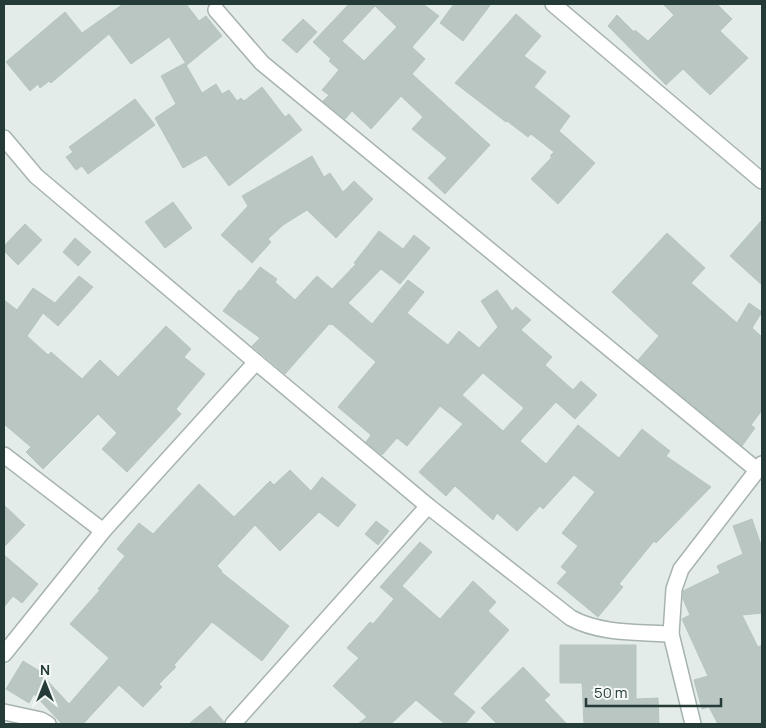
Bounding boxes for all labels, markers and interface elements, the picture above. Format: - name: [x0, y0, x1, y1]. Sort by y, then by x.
- north arrow: [20, 658, 70, 708]
- text: N: [40, 660, 50, 679]
- scale bar: [586, 676, 721, 708]
- text: 50 m: [594, 682, 628, 703]

